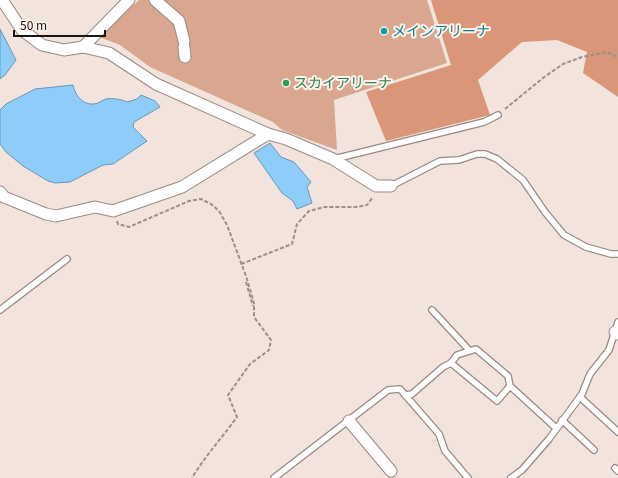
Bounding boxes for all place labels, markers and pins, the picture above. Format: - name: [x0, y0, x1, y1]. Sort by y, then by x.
- place label: メインアリーナ: [392, 20, 490, 40]
- marker: メインアリーナ: [379, 26, 389, 36]
- place label: スカイアリーナ: [294, 72, 392, 92]
- marker: スカイアリーナ: [281, 78, 291, 88]

